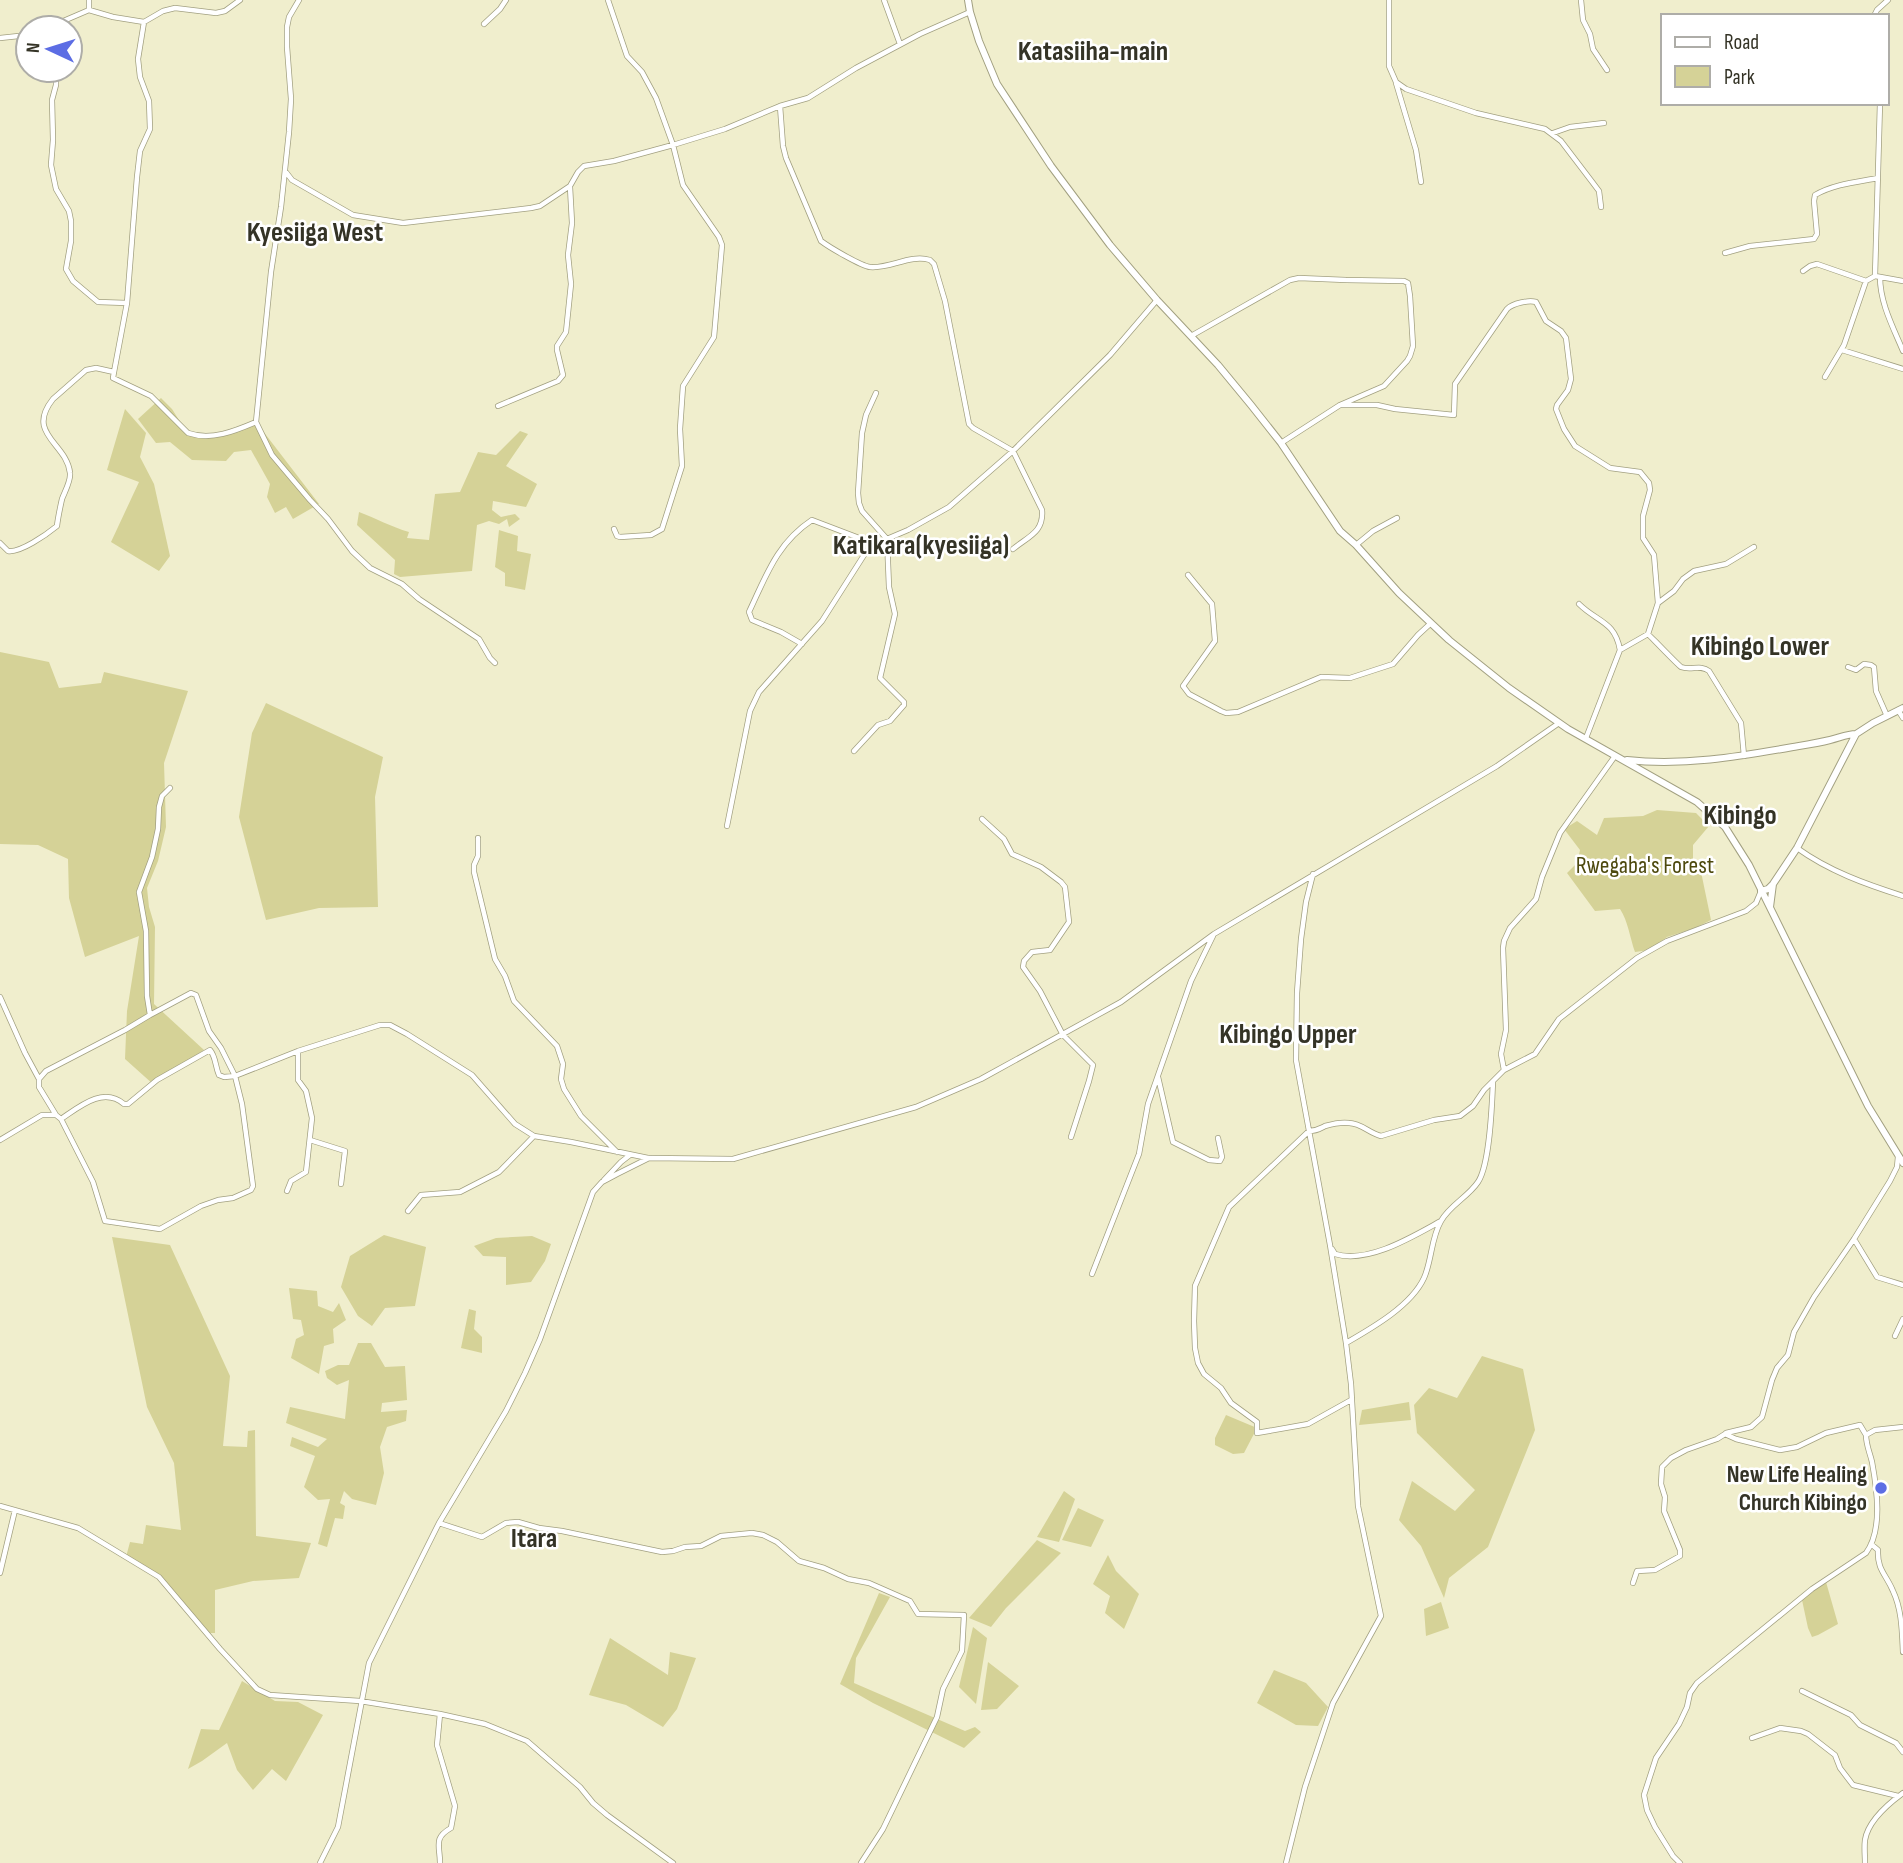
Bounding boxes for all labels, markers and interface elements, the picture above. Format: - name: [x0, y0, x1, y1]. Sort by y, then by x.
- north arrow: [14, 14, 84, 84]
- legend: [1661, 14, 1889, 105]
- text: Road: [1724, 30, 1759, 55]
- district label: Katasiiha-main: [1018, 35, 1168, 68]
- text: N: [22, 42, 45, 54]
- text: Park: [1724, 65, 1755, 90]
- district label: Kyesiiga West: [247, 216, 383, 249]
- district label: Katikara(kyesiiga): [833, 529, 1009, 562]
- district label: Kibingo Lower: [1691, 630, 1829, 663]
- district label: Kibingo: [1703, 799, 1777, 832]
- park label: Rwegaba's Forest: [1576, 851, 1714, 880]
- district label: Kibingo Upper: [1219, 1018, 1357, 1051]
- place label: New Life Healing Church Kibingo: [1727, 1460, 1867, 1517]
- marker: New Life Healing Church Kibingo: [1873, 1480, 1889, 1496]
- district label: Itara: [511, 1522, 557, 1555]

